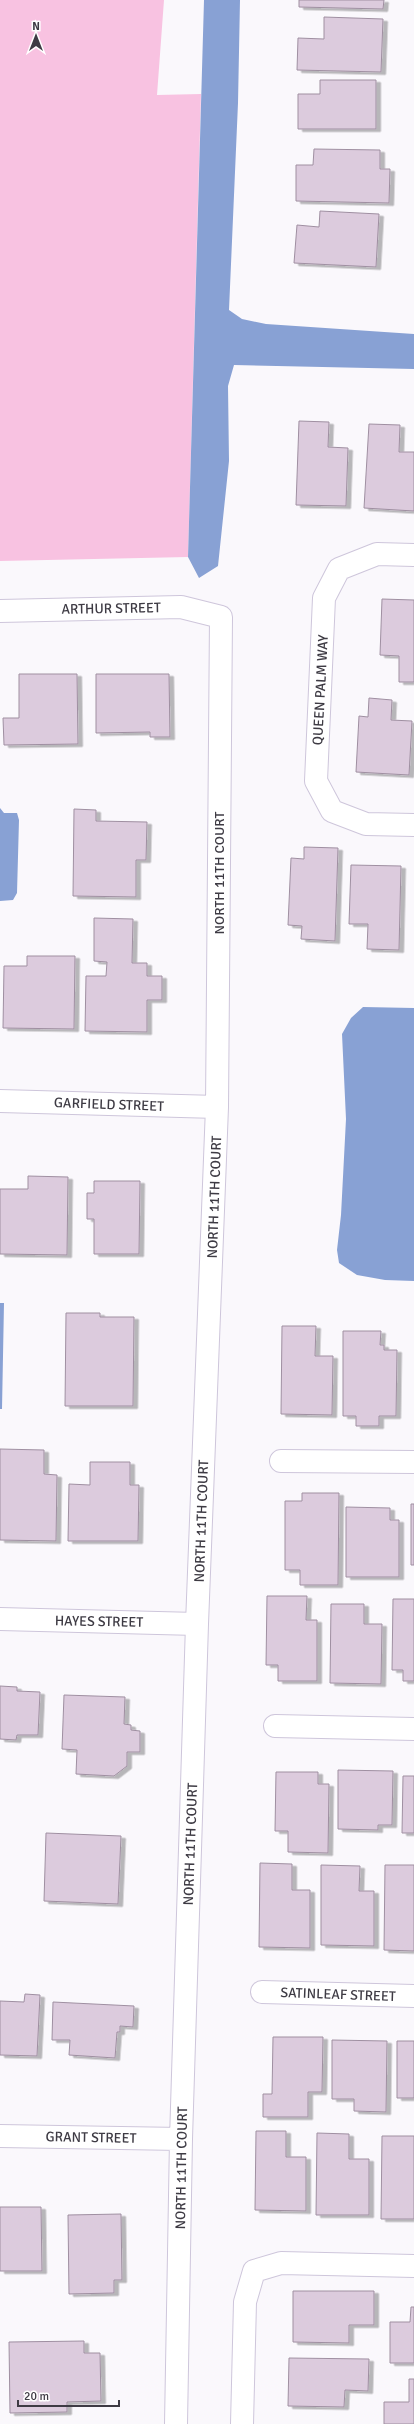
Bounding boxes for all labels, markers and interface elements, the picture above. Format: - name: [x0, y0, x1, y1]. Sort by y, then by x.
- north arrow: [16, 16, 56, 56]
- text: N: [32, 20, 40, 33]
- street label: ARTHUR STREET: [61, 599, 161, 618]
- street label: QUEEN PALM WAY: [309, 634, 332, 746]
- street label: NORTH 11TH COURT: [211, 811, 228, 934]
- street label: GARFIELD STREET: [54, 1094, 164, 1115]
- street label: NORTH 11TH COURT: [204, 1135, 225, 1259]
- street label: NORTH 11TH COURT: [191, 1459, 212, 1583]
- street label: HAYES STREET: [55, 1612, 144, 1631]
- street label: NORTH 11TH COURT: [180, 1782, 201, 1906]
- street label: SATINLEAF STREET: [280, 1984, 396, 2005]
- street label: NORTH 11TH COURT: [172, 2106, 191, 2230]
- street label: GRANT STREET: [45, 2128, 137, 2147]
- scale bar: [18, 2382, 119, 2408]
- text: 20 m: [24, 2389, 49, 2404]

